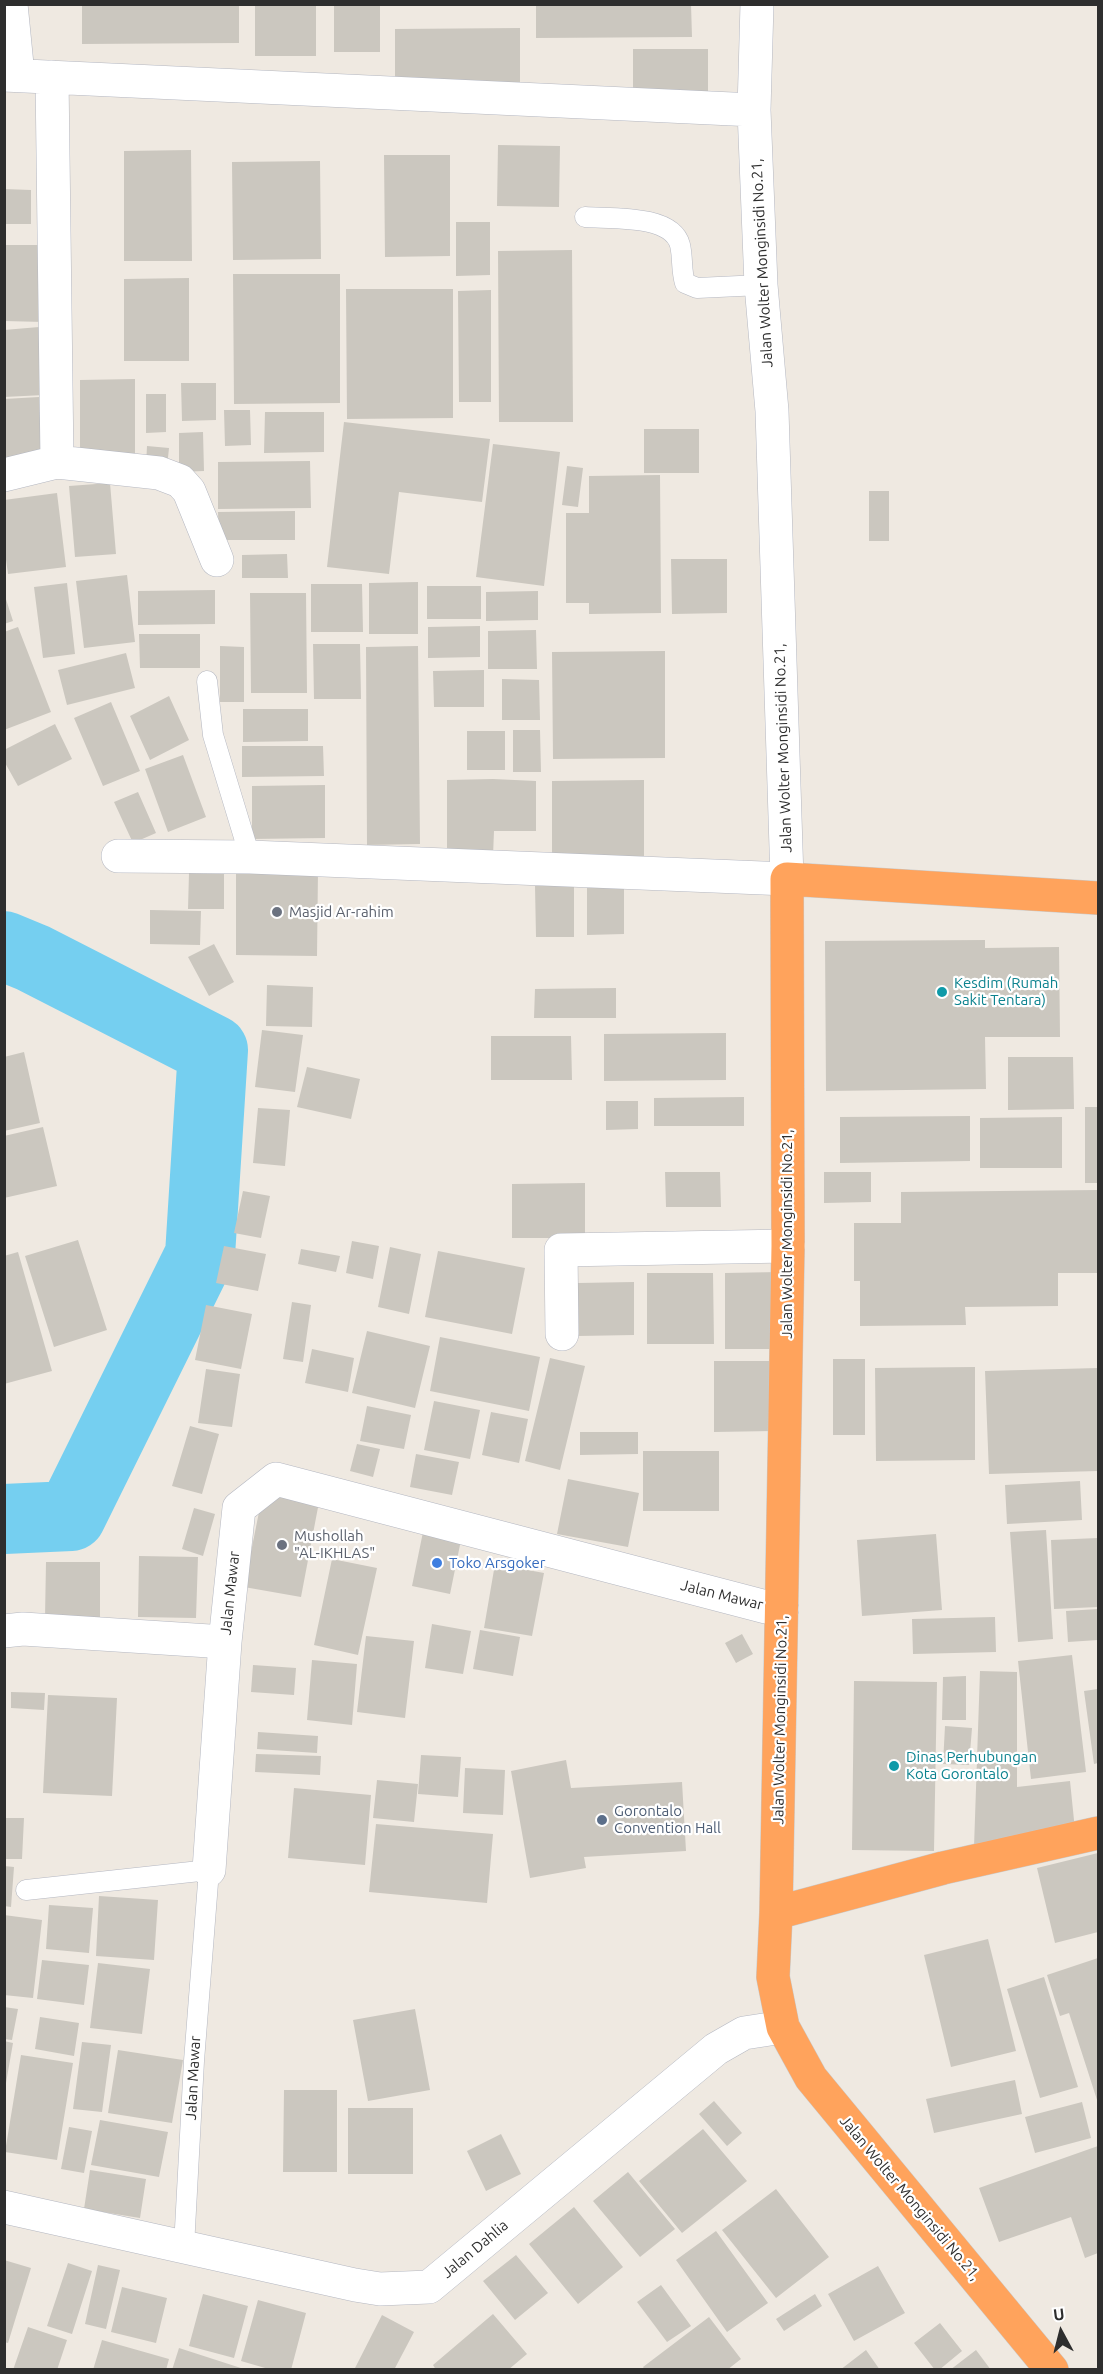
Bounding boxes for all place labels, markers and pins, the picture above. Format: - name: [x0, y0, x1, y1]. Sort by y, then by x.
- place label: Masjid Ar-rahim: [289, 903, 394, 921]
- marker: Masjid Ar-rahim: [270, 905, 284, 919]
- place label: Kesdim (Rumah Sakit Tentara): [954, 974, 1058, 1009]
- marker: Kesdim (Rumah Sakit Tentara): [935, 985, 949, 999]
- place label: Mushollah "AL-IKHLAS": [294, 1527, 375, 1562]
- marker: Mushollah "AL-IKHLAS": [275, 1538, 289, 1552]
- place label: Toko Arsgoker: [449, 1554, 546, 1572]
- marker: Toko Arsgoker: [430, 1556, 444, 1570]
- place label: Dinas Perhubungan Kota Gorontalo: [906, 1748, 1037, 1783]
- marker: Dinas Perhubungan Kota Gorontalo: [887, 1759, 901, 1773]
- place label: Gorontalo Convention Hall: [614, 1802, 721, 1837]
- marker: Gorontalo Convention Hall: [595, 1813, 609, 1827]

